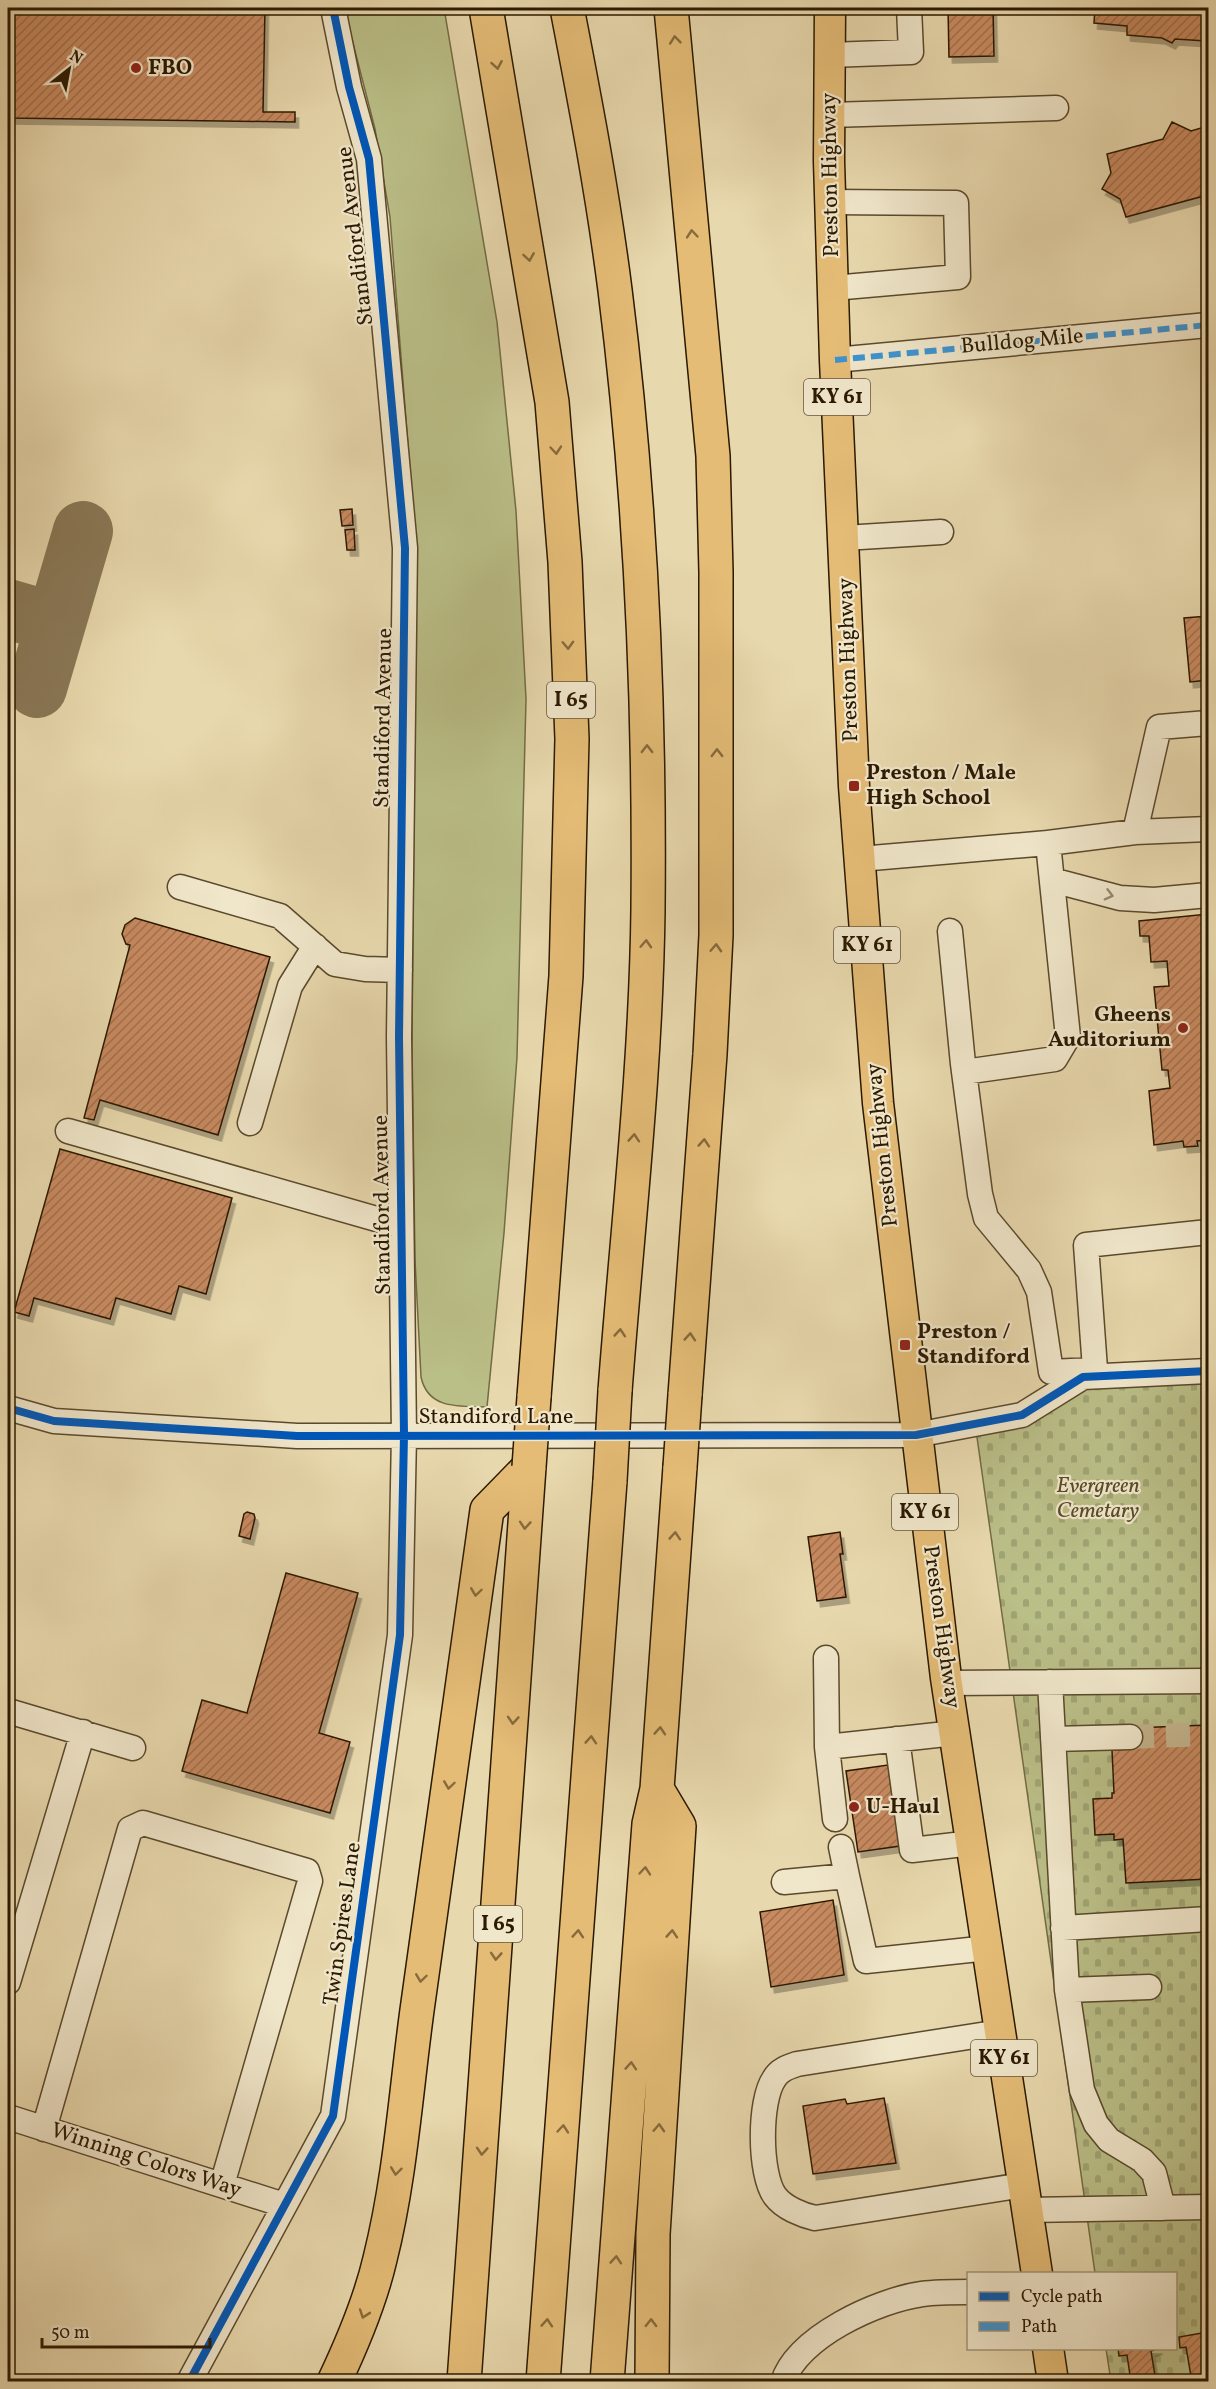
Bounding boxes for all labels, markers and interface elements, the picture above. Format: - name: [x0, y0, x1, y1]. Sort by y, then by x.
- one-way arrow: [669, 35, 682, 45]
- north arrow: [39, 39, 99, 99]
- text: N: [65, 45, 87, 70]
- place label: FBO: [148, 53, 192, 84]
- one-way arrow: [490, 60, 502, 70]
- marker: FBO: [129, 61, 143, 75]
- street label: Preston Highway: [814, 92, 848, 258]
- street label: Standiford Avenue: [330, 145, 382, 327]
- one-way arrow: [686, 230, 699, 239]
- one-way arrow: [523, 253, 535, 262]
- street label: Bulldog Mile: [959, 321, 1085, 363]
- road number: KY 61: [804, 379, 870, 415]
- one-way arrow: [549, 446, 562, 455]
- street label: Preston Highway: [831, 577, 867, 743]
- street label: Standiford Avenue: [367, 628, 401, 808]
- one-way arrow: [562, 640, 575, 649]
- road number: I 65: [547, 682, 595, 718]
- one-way arrow: [641, 744, 653, 753]
- one-way arrow: [711, 749, 723, 758]
- place label: Preston / Male High School: [866, 758, 1016, 814]
- marker: Preston / Male High School: [847, 779, 861, 793]
- one-way arrow: [1104, 887, 1114, 900]
- road number: KY 61: [834, 927, 900, 963]
- one-way arrow: [639, 939, 652, 948]
- one-way arrow: [709, 944, 722, 953]
- place label: Gheens Auditorium: [1048, 1000, 1171, 1056]
- marker: Gheens Auditorium: [1176, 1021, 1190, 1035]
- street label: Preston Highway: [859, 1062, 907, 1228]
- street label: Standiford Avenue: [366, 1115, 400, 1295]
- one-way arrow: [627, 1134, 640, 1143]
- one-way arrow: [697, 1138, 710, 1147]
- place label: Preston / Standiford: [917, 1317, 1030, 1373]
- one-way arrow: [613, 1328, 626, 1337]
- one-way arrow: [683, 1333, 696, 1342]
- marker: Preston / Standiford: [898, 1338, 912, 1352]
- street label: Standiford Lane: [418, 1402, 574, 1433]
- park label: Evergreen Cemetary: [1056, 1471, 1140, 1527]
- road number: KY 61: [892, 1494, 958, 1530]
- one-way arrow: [519, 1521, 532, 1530]
- one-way arrow: [668, 1532, 681, 1541]
- street label: Preston Highway: [914, 1543, 968, 1711]
- one-way arrow: [470, 1587, 482, 1596]
- one-way arrow: [506, 1715, 519, 1724]
- one-way arrow: [654, 1726, 667, 1735]
- one-way arrow: [585, 1735, 598, 1744]
- one-way arrow: [443, 1780, 455, 1789]
- place label: U-Haul: [866, 1792, 940, 1823]
- marker: U-Haul: [847, 1800, 861, 1814]
- street label: Twin Spires Lane: [316, 1840, 370, 2008]
- one-way arrow: [638, 1867, 651, 1876]
- road number: I 65: [474, 1906, 522, 1942]
- one-way arrow: [665, 1929, 678, 1938]
- one-way arrow: [571, 1930, 584, 1939]
- one-way arrow: [490, 1952, 503, 1961]
- one-way arrow: [416, 1973, 428, 1982]
- road number: KY 61: [971, 2040, 1037, 2076]
- one-way arrow: [624, 2061, 637, 2070]
- street label: Winning Colors Way: [47, 2116, 245, 2207]
- one-way arrow: [557, 2124, 570, 2133]
- one-way arrow: [653, 2124, 666, 2133]
- one-way arrow: [475, 2146, 488, 2155]
- one-way arrow: [391, 2167, 403, 2176]
- one-way arrow: [609, 2256, 622, 2265]
- legend: [967, 2272, 1177, 2350]
- text: Cycle path: [1021, 2285, 1103, 2310]
- one-way arrow: [358, 2308, 371, 2319]
- scale bar: [42, 2311, 210, 2349]
- text: Path: [1021, 2315, 1057, 2340]
- one-way arrow: [540, 2319, 553, 2328]
- one-way arrow: [645, 2319, 658, 2328]
- text: 50 m: [51, 2321, 90, 2346]

